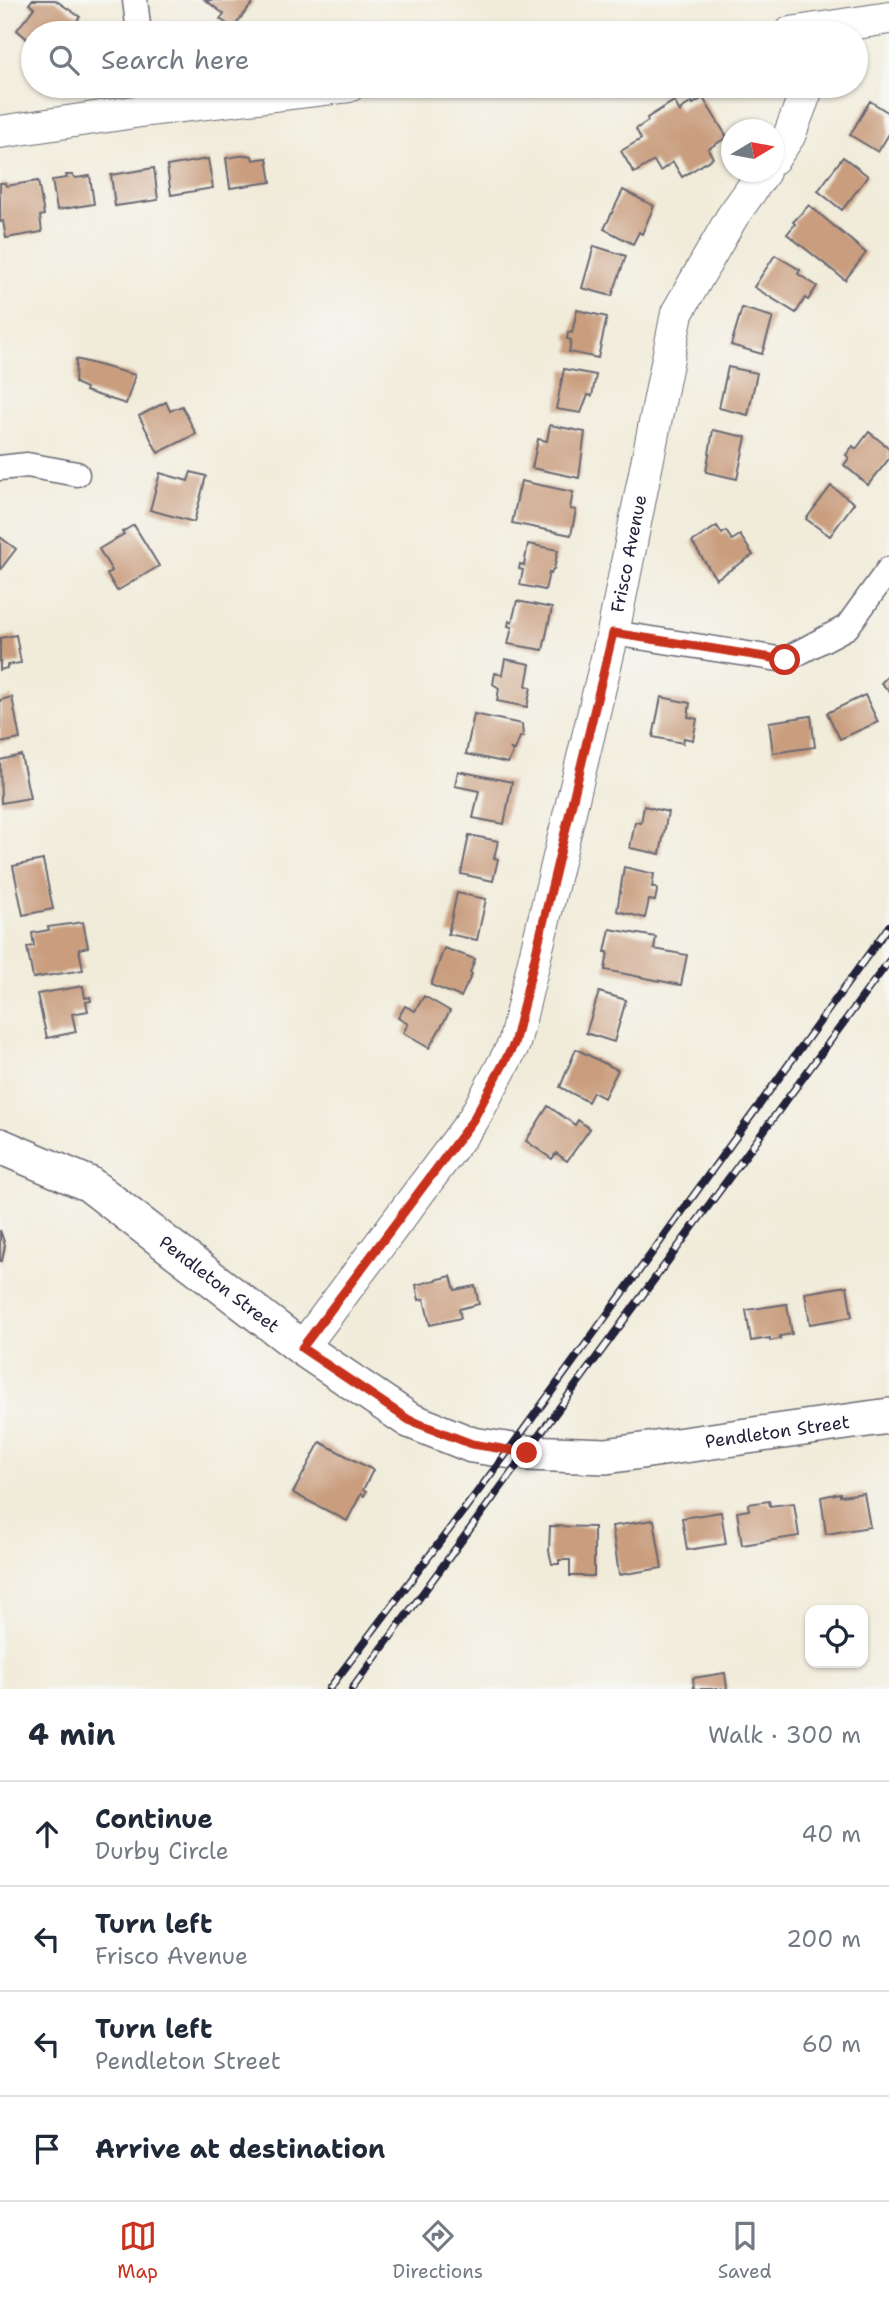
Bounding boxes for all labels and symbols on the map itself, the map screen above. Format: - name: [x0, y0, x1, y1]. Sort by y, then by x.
- north arrow: [721, 119, 784, 182]
- street label: Frisco Avenue: [605, 493, 652, 615]
- route start: [769, 644, 800, 675]
- street label: Pendleton Street: [154, 1230, 284, 1338]
- street label: Pendleton Street: [704, 1410, 851, 1454]
- route end: [511, 1437, 542, 1468]

